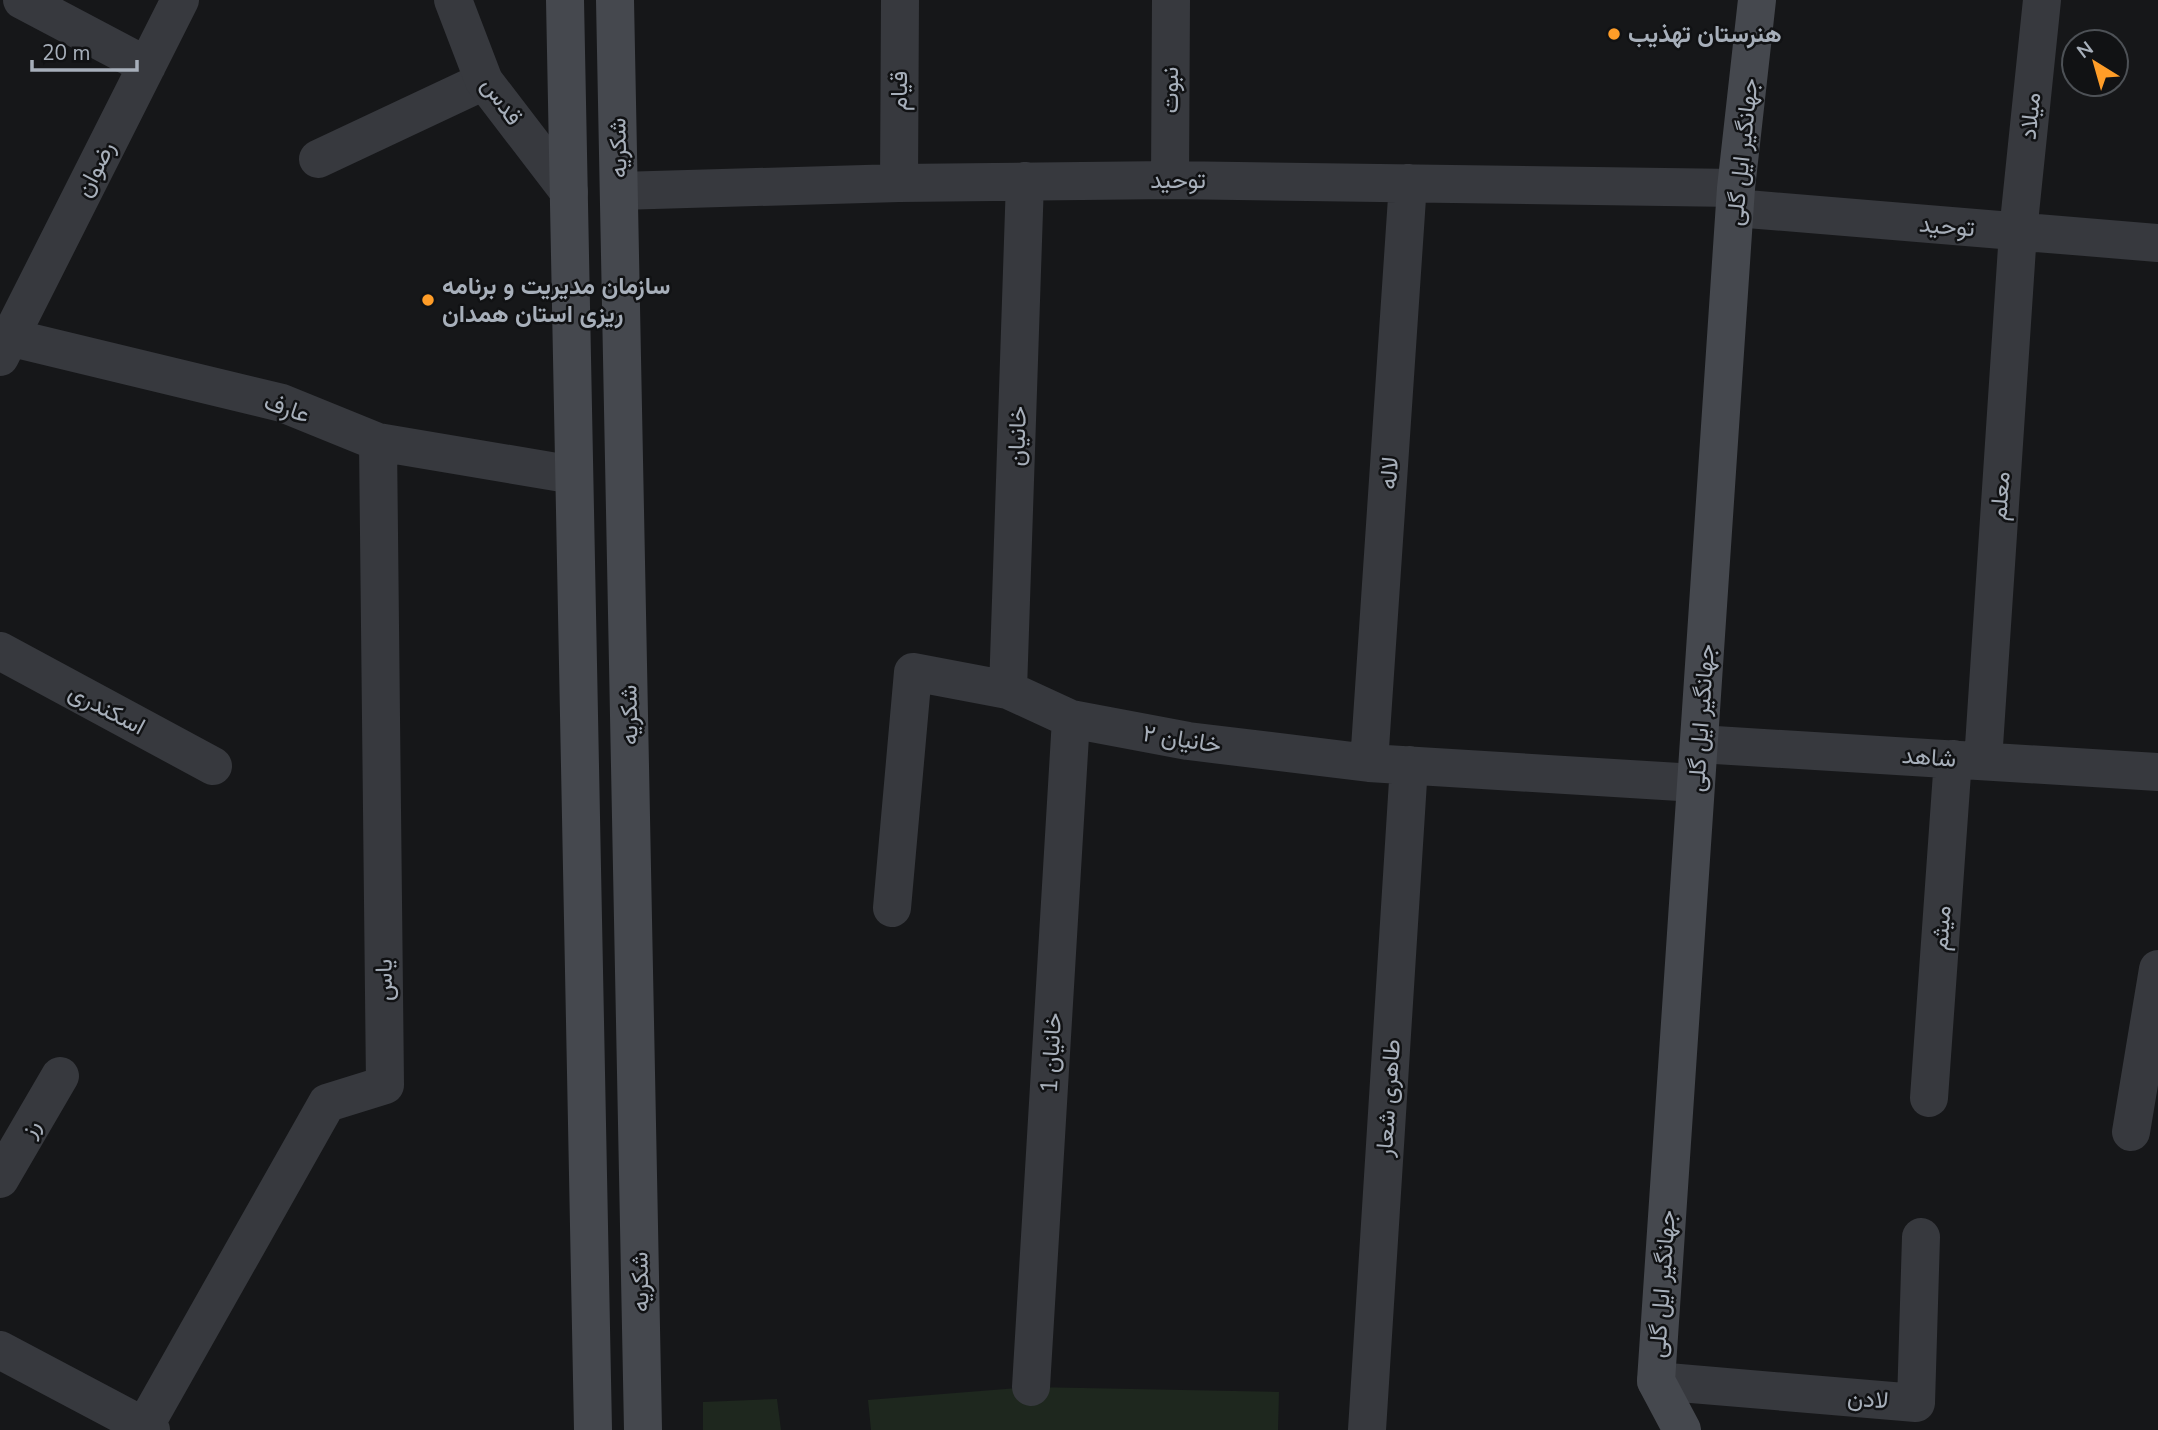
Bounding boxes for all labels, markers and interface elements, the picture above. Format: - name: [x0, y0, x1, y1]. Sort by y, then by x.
- place label: هنرستان تهذیب: [1628, 18, 1782, 50]
- marker: هنرستان تهذیب: [1606, 26, 1622, 42]
- scale bar: [32, 28, 136, 72]
- north arrow: [2060, 28, 2130, 98]
- text: N: [2072, 36, 2099, 65]
- text: 20 m: [42, 39, 91, 67]
- street label: نبوت: [1154, 67, 1186, 113]
- street label: قدس: [474, 70, 530, 132]
- street label: قیام: [883, 71, 915, 111]
- street label: جهانگیر ایل گلی: [1718, 77, 1766, 227]
- street label: میلاد: [2012, 91, 2048, 141]
- street label: شکریه: [601, 118, 635, 178]
- street label: رضوان: [67, 135, 123, 203]
- street label: توحید: [1150, 164, 1206, 196]
- street label: توحید: [1918, 208, 1976, 244]
- place label: سازمان مدیریت و برنامه ریزی استان همدان: [442, 270, 671, 330]
- marker: سازمان مدیریت و برنامه ریزی استان همدان: [420, 292, 436, 308]
- street label: عارف: [260, 385, 314, 431]
- street label: خانیان: [1000, 405, 1034, 467]
- street label: لاله: [1372, 455, 1406, 491]
- street label: معلم: [1982, 470, 2018, 522]
- street label: جهانگیر ایل گلی: [1680, 643, 1722, 793]
- street label: اسکندری: [63, 675, 151, 743]
- street label: شکریه: [612, 685, 646, 745]
- street label: خانیان ۲: [1140, 717, 1224, 761]
- street label: شاهد: [1901, 739, 1957, 775]
- street label: میثم: [1923, 904, 1959, 952]
- street label: یاس: [368, 959, 400, 1001]
- street label: خانیان 1: [1033, 1012, 1069, 1094]
- street label: طاهری شعار: [1368, 1038, 1408, 1159]
- street label: رز: [12, 1113, 48, 1144]
- street label: جهانگیر ایل گلی: [1641, 1209, 1683, 1359]
- street label: شکریه: [623, 1252, 657, 1312]
- street label: لادن: [1846, 1381, 1890, 1417]

